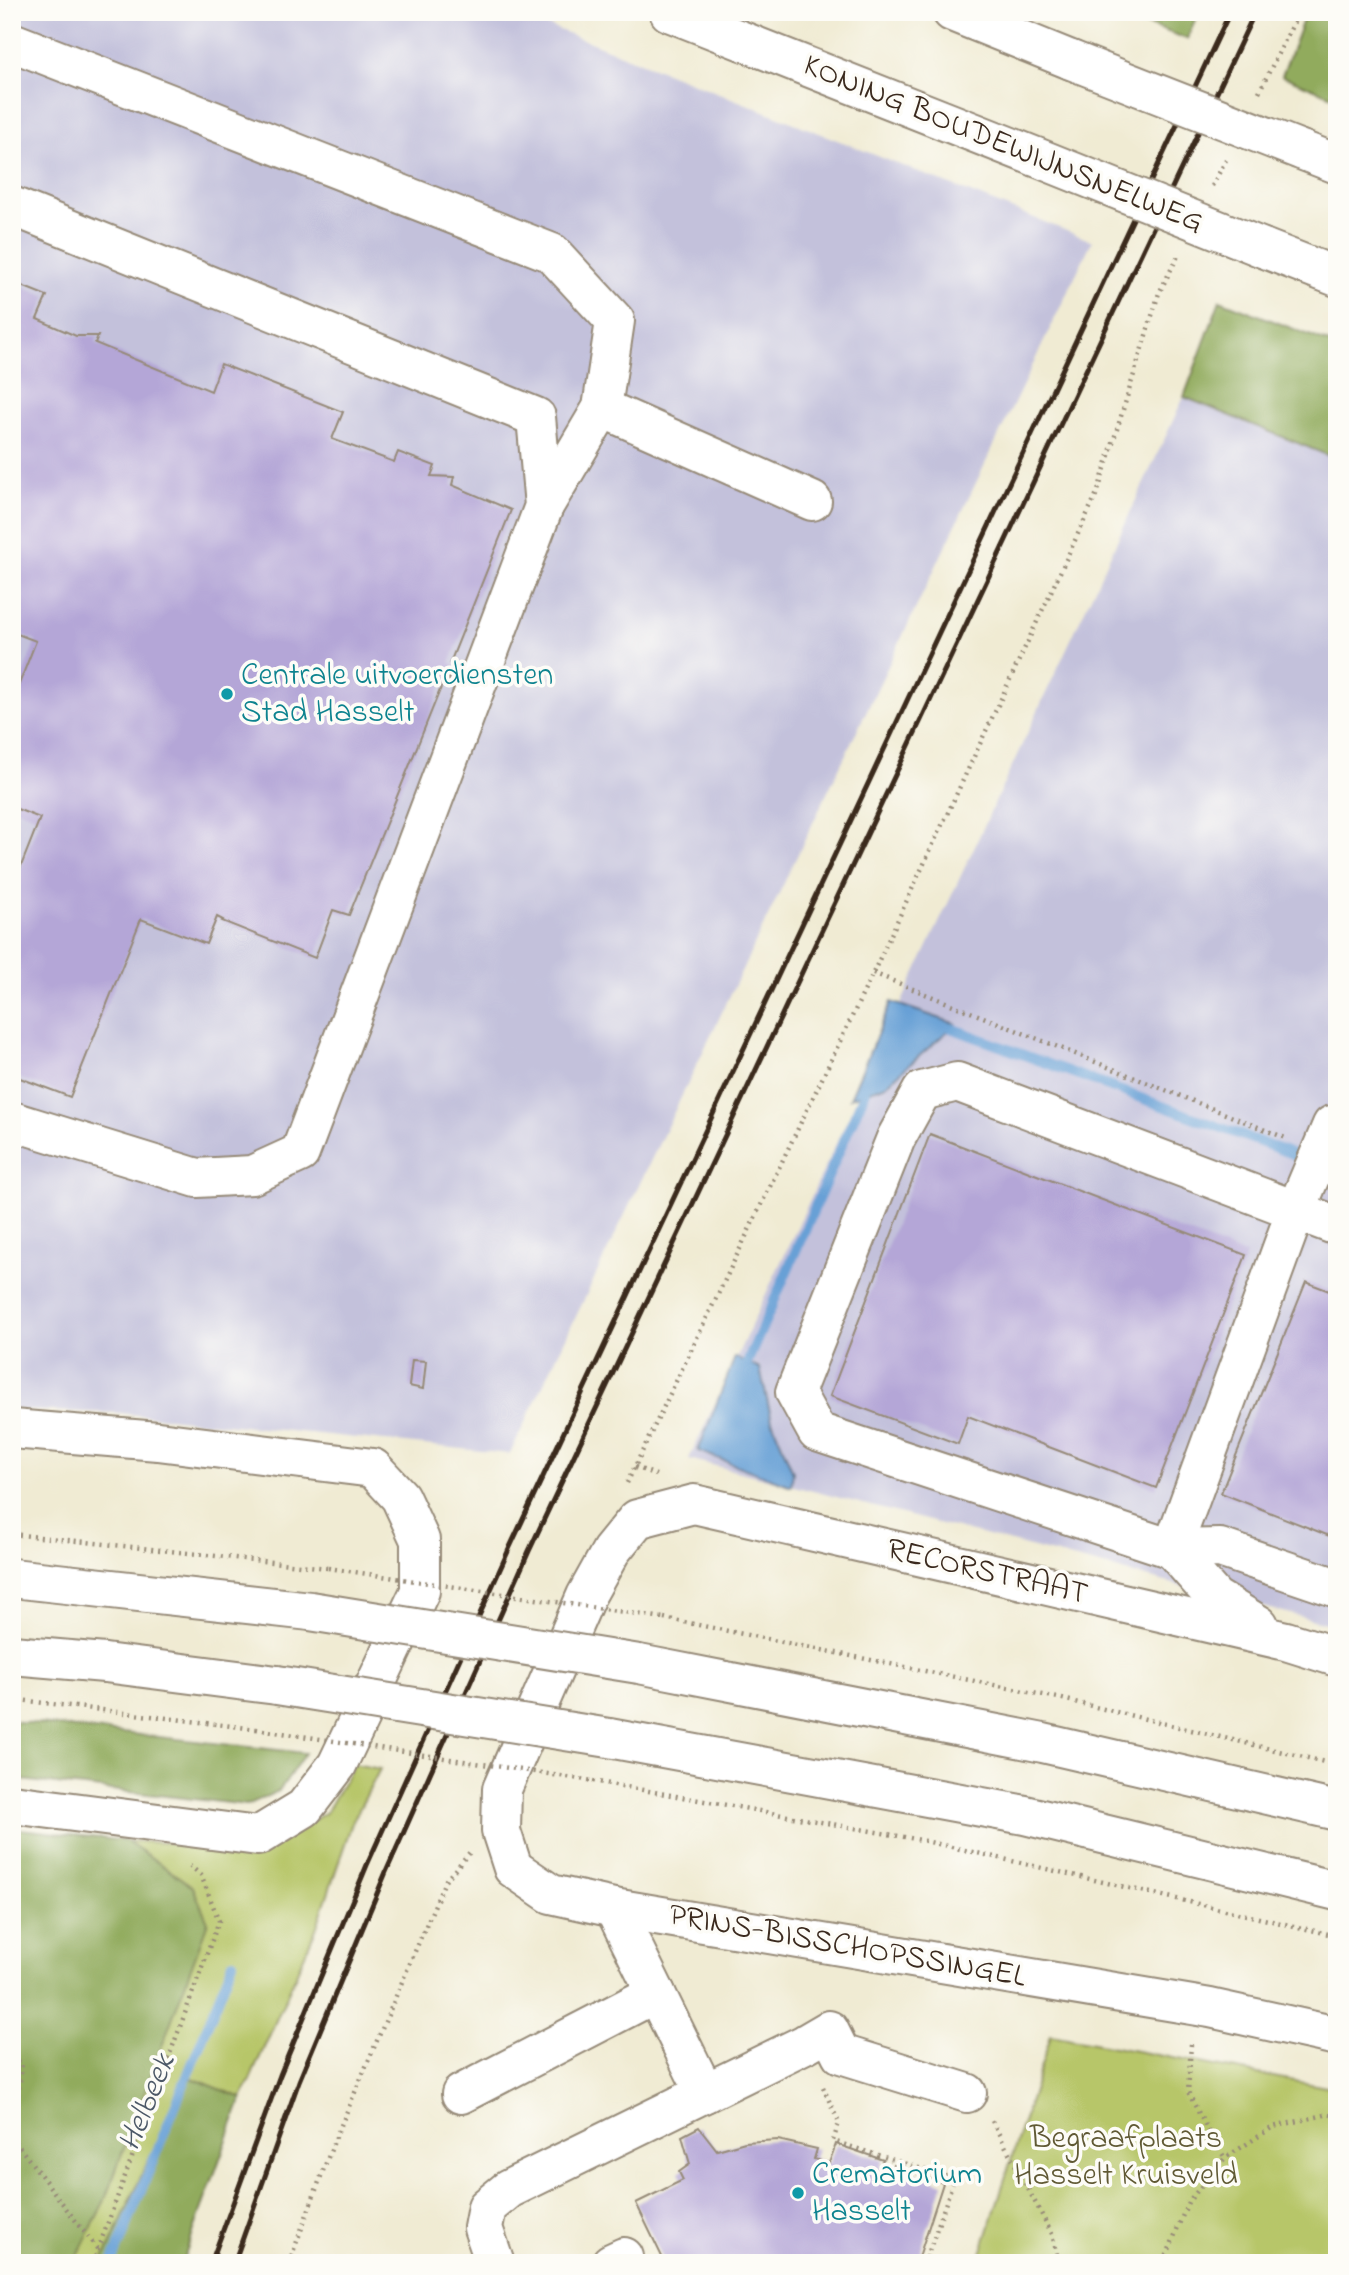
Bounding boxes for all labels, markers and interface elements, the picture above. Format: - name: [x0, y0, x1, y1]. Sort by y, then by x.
- street label: KONING BOUDEWIJNSNELWEG: [796, 43, 1210, 247]
- place label: Centrale uitvoerdiensten Stad Hasselt: [241, 653, 553, 737]
- marker: Centrale uitvoerdiensten Stad Hasselt: [219, 686, 235, 702]
- street label: RECORSTRAAT: [882, 1527, 1092, 1619]
- street label: PRINS-BISSCHOPSSINGEL: [665, 1892, 1029, 2002]
- water label: Helbeek: [107, 2046, 190, 2159]
- park label: Begraafplaats Hasselt Kruisveld: [1014, 2116, 1238, 2200]
- place label: Crematorium Hasselt: [812, 2152, 982, 2236]
- marker: Crematorium Hasselt: [790, 2185, 806, 2201]

